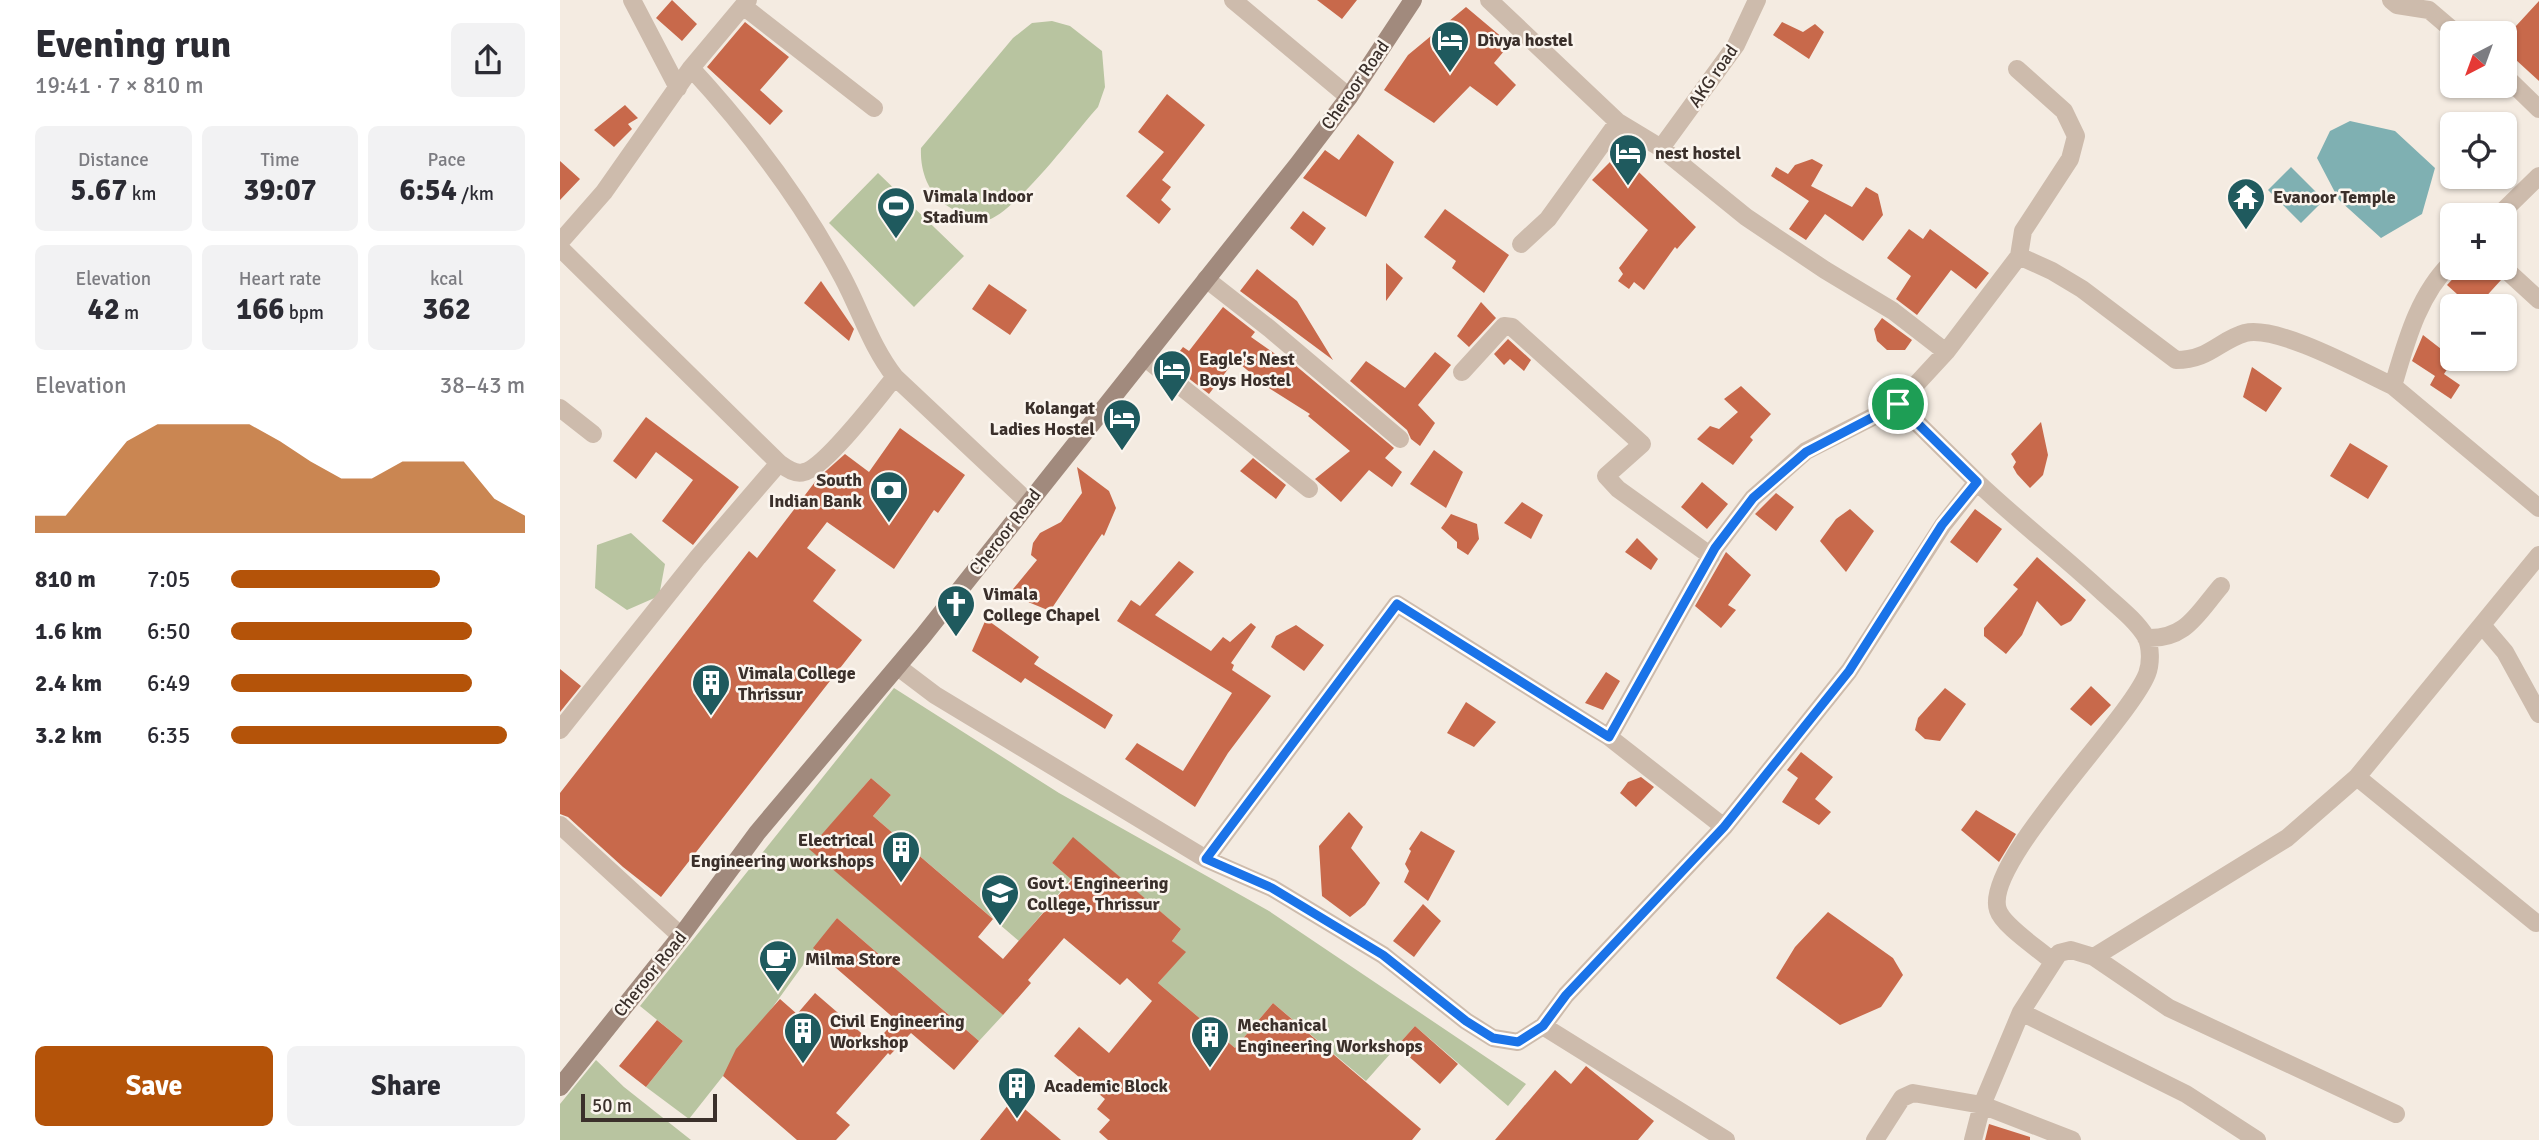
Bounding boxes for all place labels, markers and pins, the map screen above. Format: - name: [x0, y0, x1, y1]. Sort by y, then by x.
- hotel icon: Divya hostel: [1429, 19, 1471, 74]
- place label: Divya hostel: [1477, 29, 1574, 51]
- hotel icon: nest hostel: [1607, 132, 1649, 187]
- place label: nest hostel: [1655, 142, 1741, 164]
- temple icon: Evanoor Temple: [2225, 176, 2267, 231]
- sports icon: Vimala Indoor Stadium: [875, 185, 917, 240]
- place label: Vimala Indoor Stadium: [923, 185, 1034, 228]
- place label: Evanoor Temple: [2273, 186, 2396, 208]
- hotel icon: Eagle's Nest Boys Hostel: [1151, 348, 1193, 403]
- place label: Eagle's Nest Boys Hostel: [1199, 348, 1295, 391]
- pin: [1868, 374, 1928, 434]
- place label: Kolangat Ladies Hostel: [990, 397, 1095, 440]
- hotel icon: Kolangat Ladies Hostel: [1101, 397, 1143, 452]
- place label: South Indian Bank: [769, 469, 863, 512]
- bank icon: South Indian Bank: [868, 469, 910, 524]
- church icon: Vimala College Chapel: [935, 583, 977, 638]
- place label: Vimala College Chapel: [983, 583, 1100, 626]
- building icon: Vimala College Thrissur: [690, 662, 732, 717]
- place label: Vimala College Thrissur: [738, 662, 856, 705]
- place label: Electrical Engineering workshops: [691, 829, 874, 872]
- building icon: Electrical Engineering workshops: [880, 829, 922, 884]
- school or university icon: Govt. Engineering College, Thrissur: [979, 872, 1021, 927]
- place label: Govt. Engineering College, Thrissur: [1027, 872, 1169, 915]
- cafe icon: Milma Store: [757, 938, 799, 993]
- place label: Milma Store: [805, 948, 901, 970]
- building icon: Civil Engineering Workshop: [782, 1010, 824, 1065]
- place label: Civil Engineering Workshop: [830, 1010, 965, 1053]
- building icon: Mechanical Engineering Workshops: [1189, 1014, 1231, 1069]
- place label: Mechanical Engineering Workshops: [1237, 1014, 1423, 1057]
- building icon: Academic Block: [996, 1065, 1038, 1120]
- place label: Academic Block: [1044, 1075, 1168, 1097]

